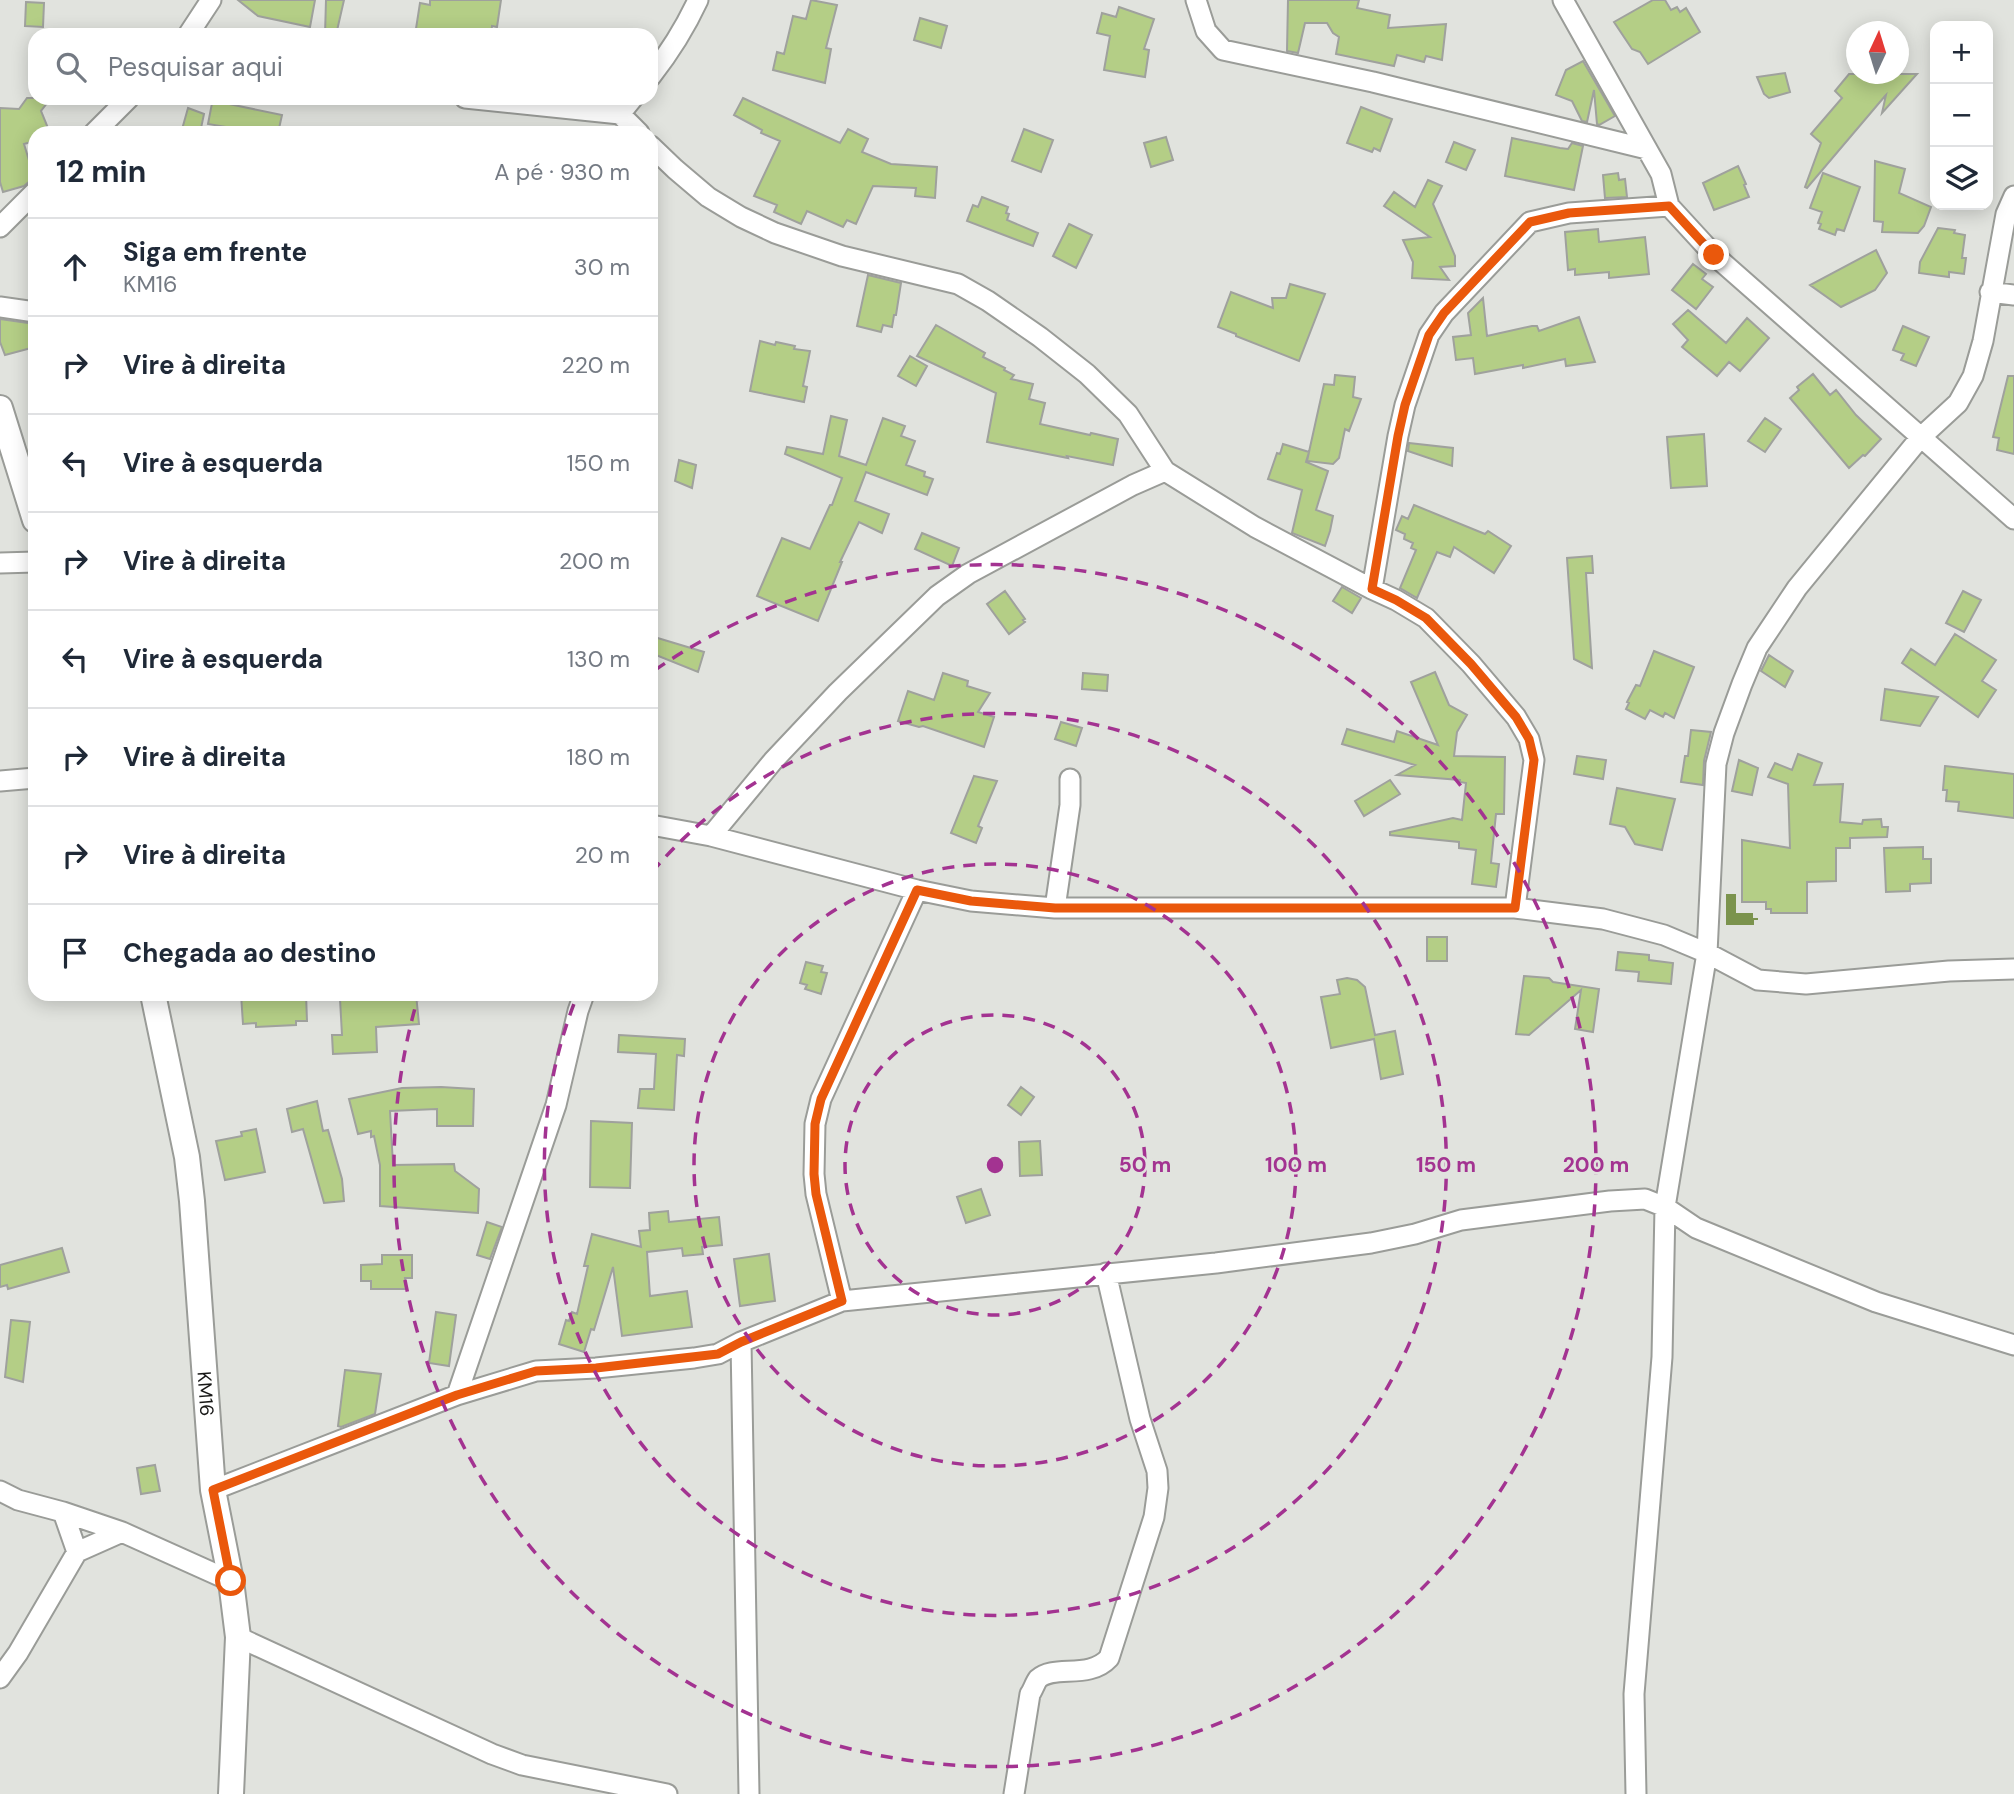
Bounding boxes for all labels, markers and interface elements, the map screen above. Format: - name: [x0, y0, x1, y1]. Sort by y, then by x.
- north arrow: [1846, 21, 1909, 84]
- map controls: [1930, 21, 1993, 210]
- button: +: [1930, 21, 1993, 84]
- search box: [28, 28, 658, 105]
- icon: search: [52, 48, 90, 86]
- text: Pesquisar aqui: [108, 50, 283, 84]
- button: −: [1930, 84, 1993, 147]
- button: layers: [1930, 147, 1993, 210]
- text: 12 min: [56, 152, 146, 191]
- text: A pé · 930 m: [494, 157, 630, 187]
- text: Siga em frente: [123, 235, 307, 269]
- route end: [1698, 239, 1729, 270]
- icon: ahead: [56, 248, 94, 286]
- text: 30 m: [574, 252, 630, 282]
- text: KM16: [123, 269, 177, 299]
- icon: right: [56, 346, 94, 384]
- text: Vire à direita: [123, 348, 286, 382]
- text: 220 m: [561, 350, 630, 380]
- icon: left: [56, 444, 94, 482]
- text: Vire à esquerda: [123, 446, 323, 480]
- text: 150 m: [566, 448, 630, 478]
- icon: right: [56, 542, 94, 580]
- text: Vire à direita: [123, 544, 286, 578]
- text: 200 m: [559, 546, 630, 576]
- icon: left: [56, 640, 94, 678]
- text: Vire à esquerda: [123, 642, 323, 676]
- text: 130 m: [567, 644, 630, 674]
- icon: right: [56, 738, 94, 776]
- text: Vire à direita: [123, 740, 286, 774]
- text: 180 m: [566, 742, 630, 772]
- icon: right: [56, 836, 94, 874]
- text: Vire à direita: [123, 838, 286, 872]
- text: 20 m: [575, 840, 630, 870]
- icon: arrive: [56, 934, 94, 972]
- text: Chegada ao destino: [123, 936, 376, 970]
- text: 50 m: [1119, 1151, 1171, 1179]
- text: 100 m: [1265, 1151, 1327, 1179]
- text: 150 m: [1416, 1151, 1476, 1179]
- text: 200 m: [1563, 1151, 1629, 1179]
- centre of rings: [983, 1153, 1007, 1177]
- street label: KM16: [191, 1370, 220, 1417]
- route start: [215, 1565, 246, 1596]

